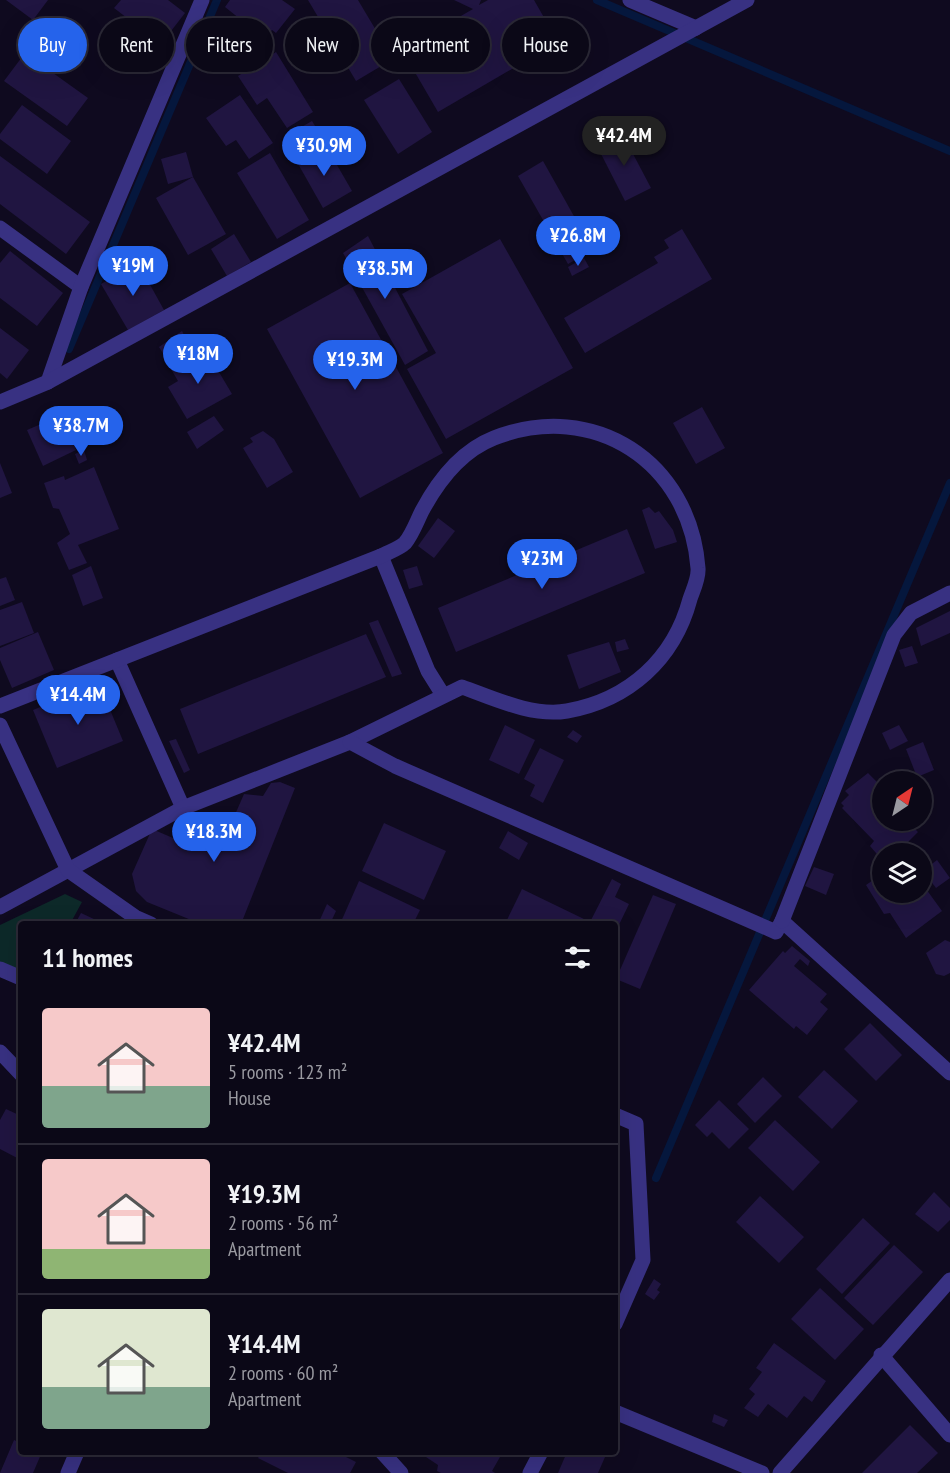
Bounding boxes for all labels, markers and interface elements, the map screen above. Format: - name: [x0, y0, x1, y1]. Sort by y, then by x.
- chip: Buy: [18, 18, 87, 72]
- chip: Rent: [99, 18, 174, 72]
- chip: Filters: [186, 18, 273, 72]
- chip: New: [285, 18, 359, 72]
- chip: Apartment: [371, 18, 490, 72]
- chip: House: [502, 18, 589, 72]
- pin: ¥42.4M: [575, 116, 673, 167]
- text: ¥42.4M: [596, 122, 652, 148]
- pin: ¥30.9M: [275, 126, 373, 177]
- text: ¥30.9M: [296, 132, 352, 158]
- pin: ¥26.8M: [529, 216, 627, 267]
- text: ¥26.8M: [550, 222, 606, 248]
- pin: ¥19M: [97, 246, 169, 297]
- pin: ¥38.5M: [336, 249, 434, 300]
- text: ¥19M: [112, 252, 154, 278]
- text: ¥38.5M: [357, 255, 413, 281]
- pin: ¥18M: [162, 334, 234, 385]
- text: ¥18M: [177, 340, 219, 366]
- pin: ¥19.3M: [306, 340, 404, 391]
- text: ¥19.3M: [327, 346, 383, 372]
- pin: ¥38.7M: [32, 406, 130, 457]
- text: ¥38.7M: [53, 412, 109, 438]
- pin: ¥23M: [506, 539, 578, 590]
- text: ¥23M: [521, 545, 563, 571]
- pin: ¥14.4M: [29, 675, 127, 726]
- text: ¥14.4M: [50, 681, 106, 707]
- north arrow: [872, 771, 932, 831]
- map controls: [872, 771, 932, 903]
- pin: ¥18.3M: [165, 812, 263, 863]
- text: ¥18.3M: [186, 818, 242, 844]
- button: layers: [872, 843, 932, 903]
- text: 11 homes: [42, 941, 133, 974]
- icon: filters: [561, 941, 594, 974]
- text: ¥42.4M: [228, 1026, 301, 1059]
- icon: home: [90, 1032, 162, 1104]
- text: 5 rooms · 123 m²: [228, 1059, 347, 1085]
- text: House: [228, 1085, 271, 1111]
- text: ¥19.3M: [228, 1177, 301, 1210]
- icon: home: [90, 1183, 162, 1255]
- text: 2 rooms · 56 m²: [228, 1210, 338, 1236]
- text: Apartment: [228, 1236, 301, 1262]
- text: ¥14.4M: [228, 1327, 301, 1360]
- icon: home: [90, 1333, 162, 1405]
- text: 2 rooms · 60 m²: [228, 1360, 338, 1386]
- text: Apartment: [228, 1386, 301, 1412]

